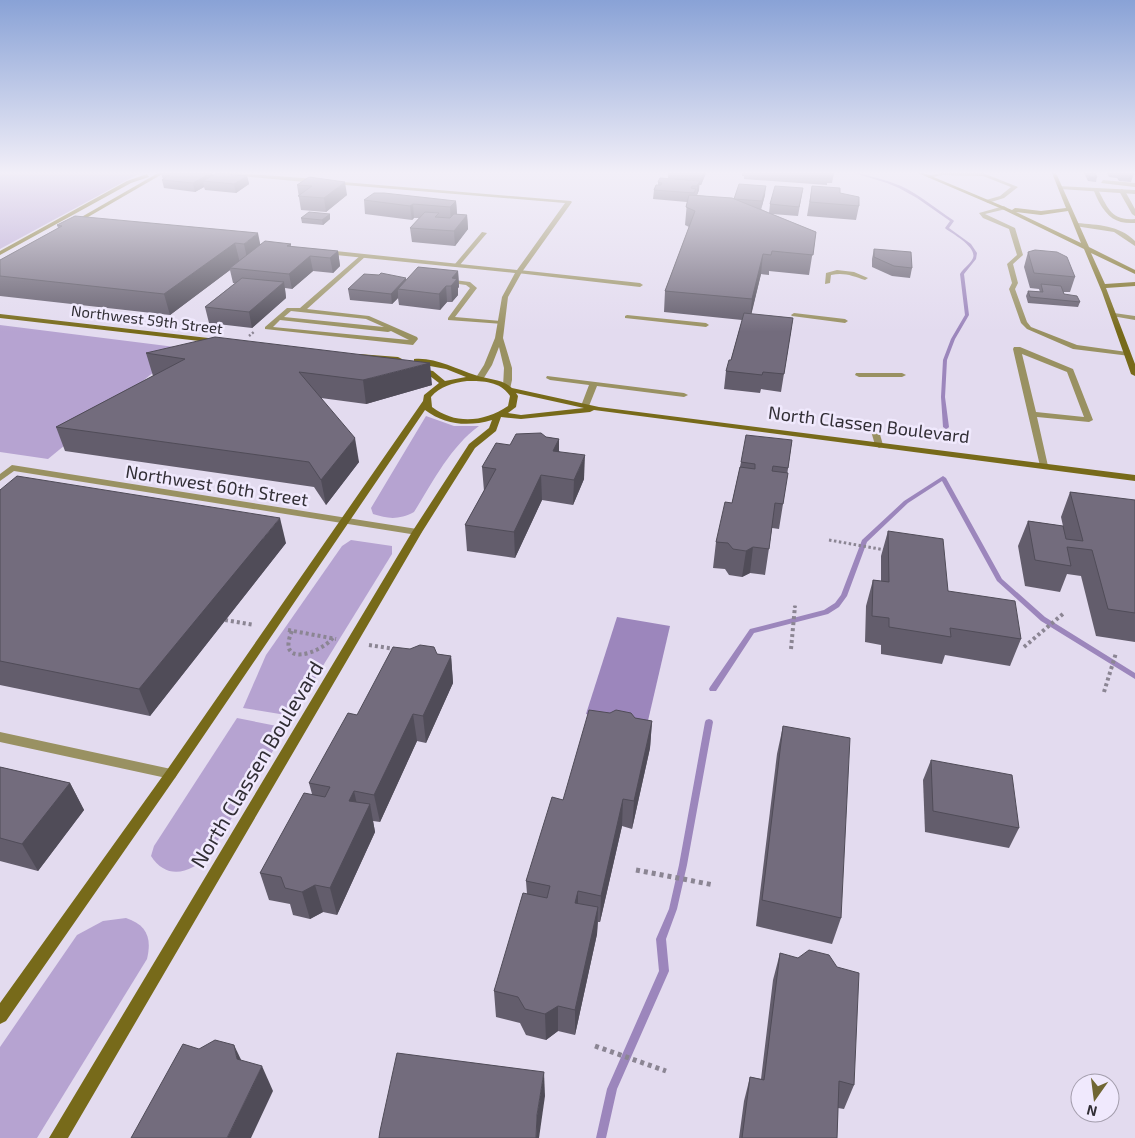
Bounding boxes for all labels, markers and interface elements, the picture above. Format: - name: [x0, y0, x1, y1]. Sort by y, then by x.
- street label: Northwest 59th Street: [70, 301, 224, 337]
- street label: North Classen Boulevard: [767, 401, 971, 447]
- street label: Northwest 60th Street: [124, 460, 310, 510]
- street label: North Classen Boulevard: [184, 656, 328, 872]
- north arrow: [1070, 1073, 1120, 1123]
- text: N: [1085, 1102, 1099, 1121]

